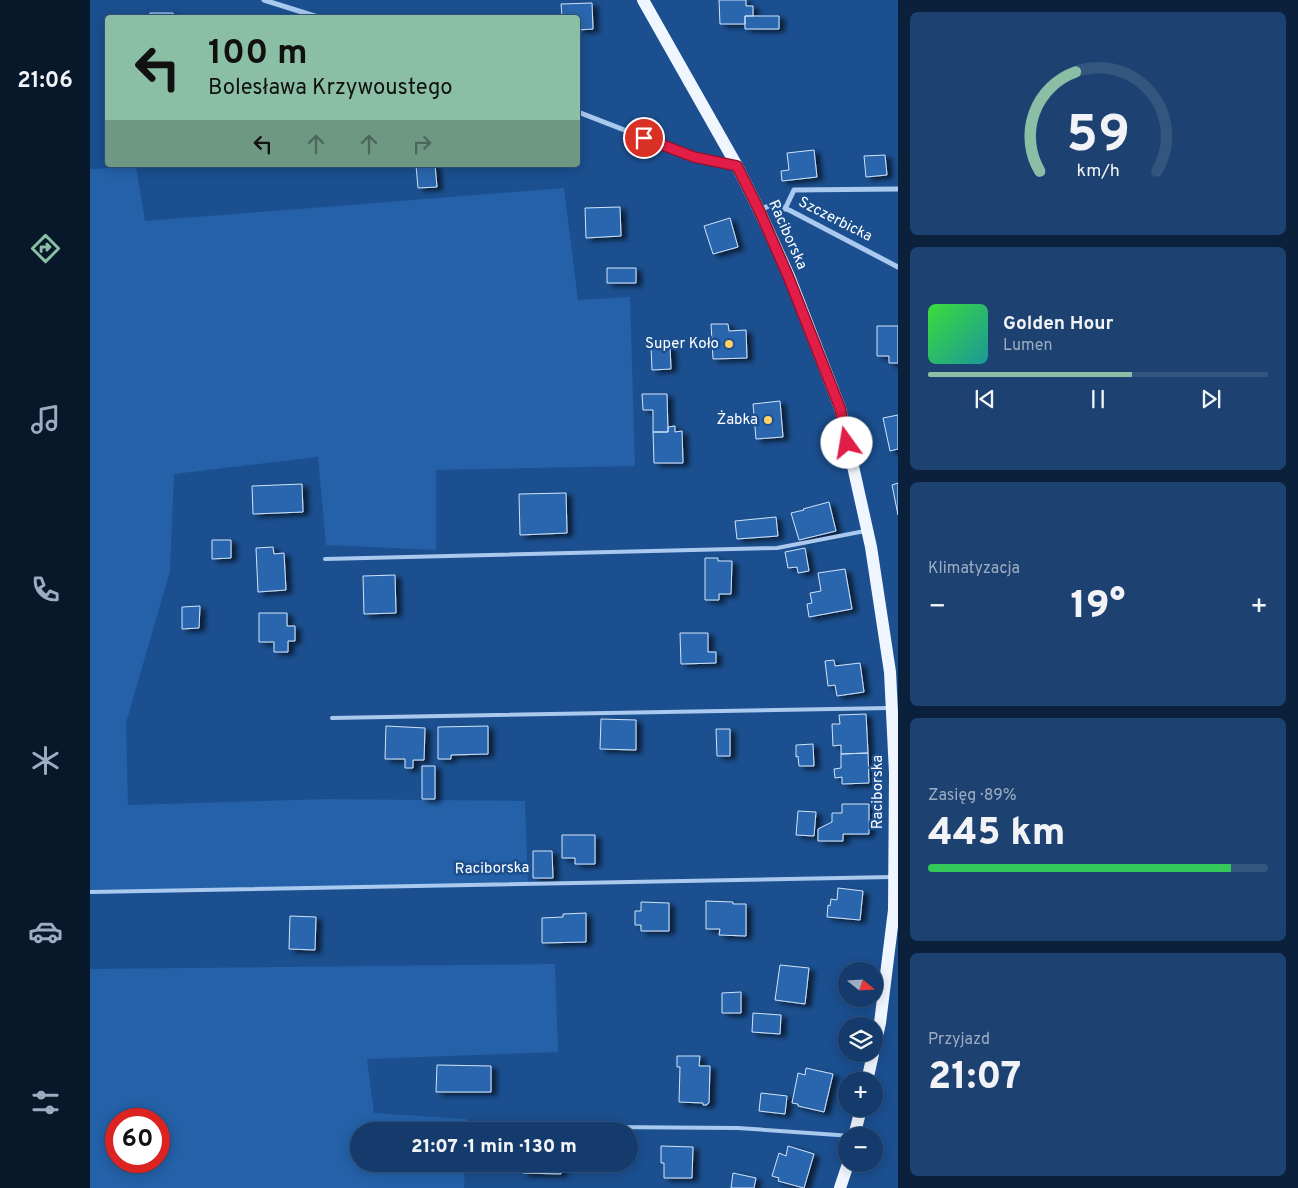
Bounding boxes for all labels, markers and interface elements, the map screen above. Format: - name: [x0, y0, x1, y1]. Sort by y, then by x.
- text: 100 m: [208, 32, 308, 76]
- icon: left: [125, 35, 190, 100]
- text: 21:06: [17, 68, 73, 95]
- text: Bolesława Krzywoustego: [208, 75, 453, 102]
- text: 59: [1066, 104, 1130, 170]
- pin: [623, 117, 665, 159]
- icon: arrive: [630, 124, 658, 152]
- icon: left: [249, 130, 277, 158]
- icon: ahead: [302, 130, 330, 158]
- icon: ahead: [355, 130, 383, 158]
- icon: right: [408, 130, 436, 158]
- text: km/h: [1076, 160, 1120, 183]
- street label: Szczerbicka: [795, 193, 875, 247]
- street label: Raciborska: [763, 197, 811, 273]
- icon: directions: [28, 231, 63, 266]
- text: Golden Hour: [1003, 312, 1114, 336]
- place label: Super Koło: [645, 335, 719, 354]
- text: Lumen: [1003, 336, 1053, 356]
- marker: Super Koło: [723, 338, 735, 350]
- icon: previous: [971, 385, 999, 413]
- icon: pause: [1084, 385, 1112, 413]
- icon: next: [1197, 385, 1225, 413]
- icon: music: [28, 402, 63, 437]
- place label: Żabka: [716, 410, 758, 430]
- marker: Żabka: [762, 414, 774, 426]
- position arrow: [820, 416, 872, 468]
- text: Klimatyzacja: [928, 559, 1020, 579]
- icon: phone: [28, 572, 63, 607]
- text: 19°: [1070, 583, 1126, 632]
- text: −: [928, 590, 946, 626]
- text: +: [1250, 590, 1268, 626]
- icon: climate: [28, 743, 63, 778]
- street label: Raciborska: [869, 755, 888, 829]
- text: Zasięg · 89%: [928, 786, 1017, 806]
- text: 445 km: [928, 810, 1065, 859]
- street label: Raciborska: [455, 859, 529, 879]
- icon: car: [28, 914, 63, 949]
- north arrow: [838, 962, 882, 1008]
- map controls: [838, 962, 883, 1172]
- button: layers: [838, 1017, 883, 1062]
- text: Przyjazd: [928, 1030, 990, 1050]
- text: 21:07: [928, 1054, 1021, 1103]
- button: +: [838, 1072, 883, 1117]
- icon: filters: [28, 1085, 63, 1120]
- speed limit sign: 60: [105, 1108, 170, 1173]
- button: −: [838, 1127, 883, 1172]
- text: 21:07 · 1 min · 130 m: [411, 1135, 577, 1159]

